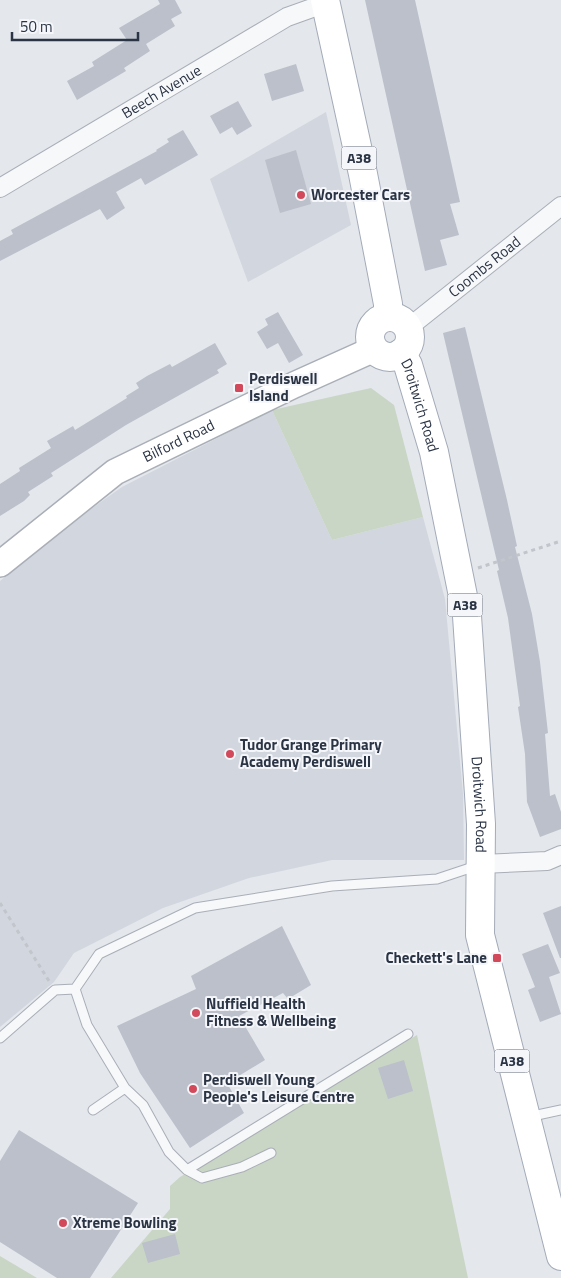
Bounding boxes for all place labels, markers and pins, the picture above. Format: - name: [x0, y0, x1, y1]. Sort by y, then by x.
- place label: Worcester Cars: [311, 183, 410, 206]
- marker: Worcester Cars: [295, 189, 307, 201]
- place label: Perdiswell Island: [249, 367, 318, 407]
- marker: Perdiswell Island: [233, 382, 245, 394]
- place label: Tudor Grange Primary Academy Perdiswell: [240, 733, 382, 773]
- marker: Tudor Grange Primary Academy Perdiswell: [224, 748, 236, 760]
- place label: Checkett's Lane: [385, 946, 487, 969]
- marker: Checkett's Lane: [491, 952, 503, 964]
- place label: Nuffield Health Fitness & Wellbeing: [206, 992, 336, 1032]
- marker: Nuffield Health Fitness & Wellbeing: [190, 1007, 202, 1019]
- place label: Perdiswell Young People's Leisure Centre: [203, 1068, 355, 1108]
- marker: Perdiswell Young People's Leisure Centre: [187, 1083, 199, 1095]
- place label: Xtreme Bowling: [73, 1211, 177, 1234]
- marker: Xtreme Bowling: [57, 1217, 69, 1229]

